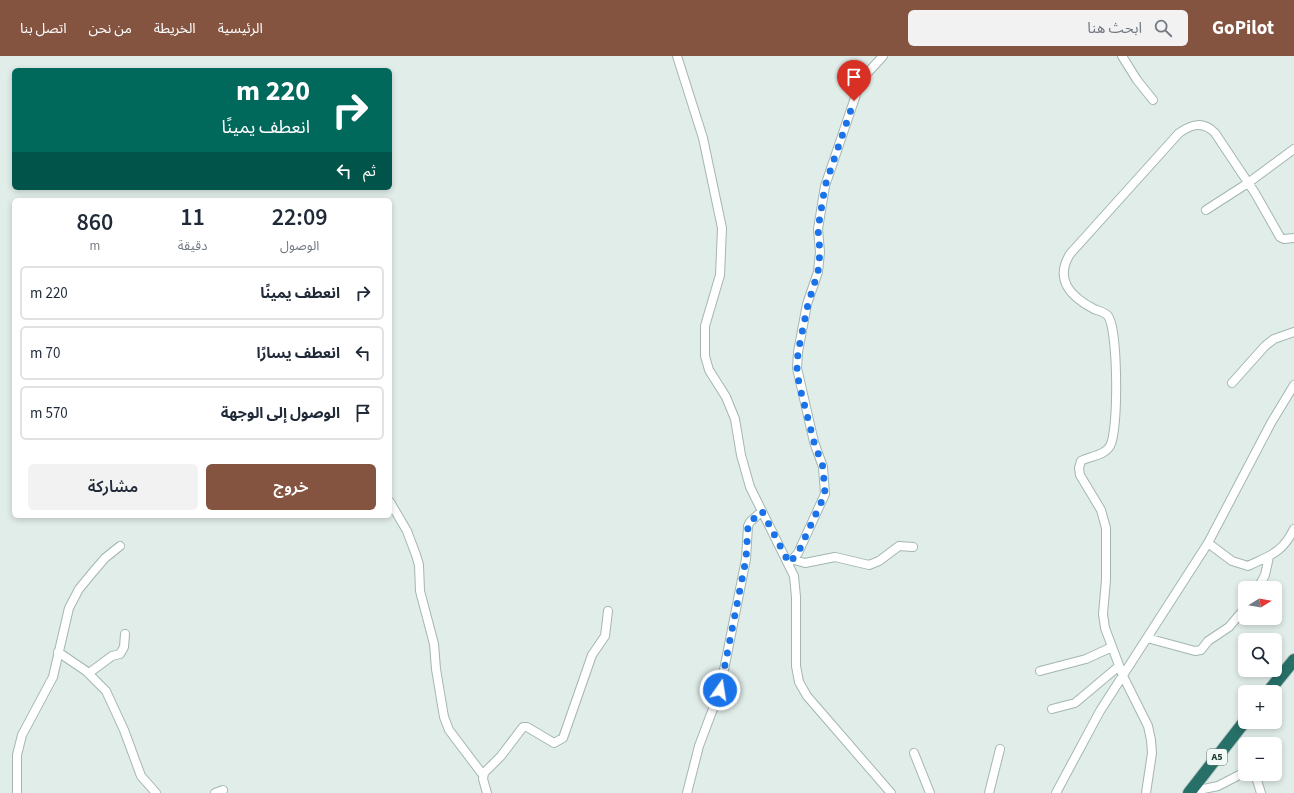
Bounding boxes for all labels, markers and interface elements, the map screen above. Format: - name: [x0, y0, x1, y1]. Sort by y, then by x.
- search box: [908, 10, 1188, 46]
- text: GoPilot: [1212, 15, 1274, 42]
- icon: search: [1152, 17, 1174, 39]
- text: ابحث هنا: [1087, 18, 1142, 39]
- text: اتصل بنا: [20, 19, 66, 39]
- text: من نحن: [88, 19, 132, 39]
- text: الخريطة: [154, 19, 196, 39]
- text: الرئيسية: [218, 19, 263, 39]
- pin: [837, 60, 871, 101]
- icon: arrive: [843, 66, 865, 88]
- text: 220 m: [236, 71, 310, 111]
- icon: right: [324, 84, 376, 136]
- text: انعطف يمينًا: [221, 115, 310, 140]
- icon: left: [333, 160, 355, 182]
- text: ثم: [363, 161, 376, 182]
- text: 11: [180, 200, 205, 235]
- text: 22:09: [272, 200, 328, 235]
- text: 860: [76, 205, 113, 240]
- text: m: [89, 237, 100, 255]
- text: دقيقة: [178, 237, 207, 255]
- text: الوصول: [280, 237, 319, 255]
- icon: right: [352, 282, 374, 304]
- text: 220 m: [30, 283, 68, 304]
- text: انعطف يمينًا: [260, 283, 340, 304]
- icon: left: [352, 342, 374, 364]
- text: 70 m: [30, 343, 60, 364]
- text: انعطف يسارًا: [256, 343, 340, 364]
- icon: arrive: [352, 402, 374, 424]
- text: 570 m: [30, 403, 68, 424]
- text: الوصول إلى الوجهة: [221, 403, 340, 424]
- button: مشاركة: [28, 464, 198, 510]
- button: خروج: [206, 464, 376, 510]
- north arrow: [1238, 581, 1282, 625]
- map controls: [1238, 581, 1282, 781]
- button: search: [1238, 633, 1282, 677]
- position arrow: [699, 669, 741, 711]
- button: +: [1238, 685, 1282, 729]
- button: −: [1238, 737, 1282, 781]
- road number: A5: [1207, 749, 1227, 765]

